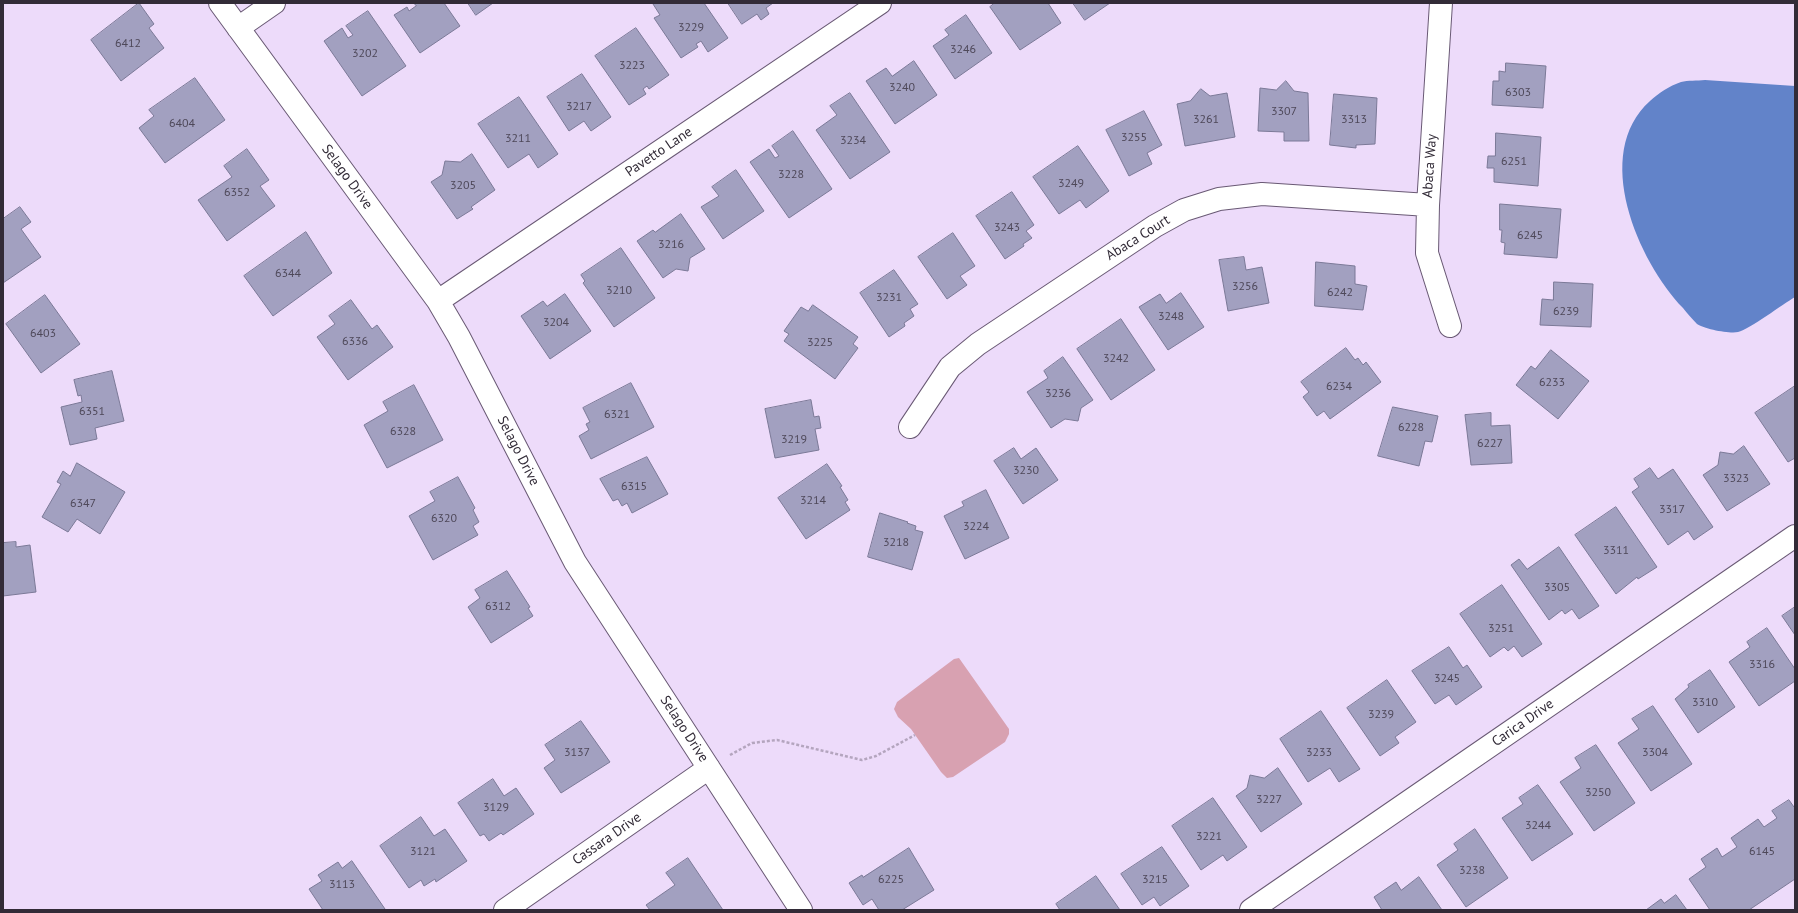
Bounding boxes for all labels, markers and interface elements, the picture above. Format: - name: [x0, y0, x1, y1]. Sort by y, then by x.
- house number: 3229: [678, 21, 704, 35]
- house number: 6412: [115, 37, 141, 51]
- house number: 3246: [950, 43, 976, 57]
- house number: 3202: [352, 47, 378, 61]
- house number: 3223: [619, 59, 645, 73]
- house number: 3240: [889, 81, 915, 95]
- house number: 6303: [1505, 86, 1531, 100]
- house number: 3217: [566, 100, 592, 114]
- house number: 3307: [1271, 105, 1297, 119]
- house number: 3261: [1193, 113, 1219, 127]
- house number: 3313: [1341, 113, 1367, 127]
- house number: 6404: [169, 117, 195, 131]
- street label: Pavetto Lane: [622, 123, 696, 181]
- house number: 3255: [1121, 131, 1147, 145]
- house number: 3211: [505, 132, 531, 146]
- street label: Abaca Way: [1419, 133, 1441, 199]
- house number: 3234: [840, 134, 866, 148]
- street label: Selago Drive: [318, 141, 376, 213]
- house number: 6251: [1501, 155, 1527, 169]
- house number: 3228: [778, 168, 804, 182]
- house number: 3249: [1058, 177, 1084, 191]
- house number: 3205: [450, 179, 476, 193]
- house number: 6352: [224, 186, 250, 200]
- street label: Abaca Court: [1103, 212, 1173, 264]
- house number: 3243: [994, 221, 1020, 235]
- house number: 6245: [1517, 229, 1543, 243]
- house number: 3216: [658, 238, 684, 252]
- house number: 6344: [275, 267, 301, 281]
- house number: 3256: [1232, 280, 1258, 294]
- house number: 3210: [606, 284, 632, 298]
- house number: 6242: [1327, 286, 1353, 300]
- house number: 3231: [876, 291, 902, 305]
- house number: 6239: [1553, 305, 1579, 319]
- house number: 3248: [1158, 310, 1184, 324]
- house number: 3204: [543, 316, 569, 330]
- house number: 6403: [30, 327, 56, 341]
- house number: 6336: [342, 335, 368, 349]
- house number: 3225: [807, 336, 833, 350]
- house number: 3242: [1103, 352, 1129, 366]
- house number: 6233: [1539, 376, 1565, 390]
- house number: 6234: [1326, 380, 1352, 394]
- house number: 3236: [1045, 387, 1071, 401]
- house number: 6351: [79, 405, 105, 419]
- house number: 6321: [604, 408, 630, 422]
- street label: Selago Drive: [493, 413, 543, 489]
- house number: 6228: [1398, 421, 1424, 435]
- house number: 6328: [390, 425, 416, 439]
- house number: 3219: [781, 433, 807, 447]
- house number: 6227: [1477, 437, 1503, 451]
- house number: 3230: [1013, 464, 1039, 478]
- house number: 3323: [1723, 472, 1749, 486]
- house number: 6315: [621, 480, 647, 494]
- house number: 3214: [800, 494, 826, 508]
- house number: 6347: [70, 497, 96, 511]
- house number: 3317: [1659, 503, 1685, 517]
- house number: 6320: [431, 512, 457, 526]
- house number: 3224: [963, 520, 989, 534]
- house number: 3218: [883, 536, 909, 550]
- house number: 3311: [1603, 544, 1629, 558]
- house number: 3305: [1544, 581, 1570, 595]
- house number: 6312: [485, 600, 511, 614]
- house number: 3251: [1488, 622, 1514, 636]
- house number: 3316: [1749, 658, 1775, 672]
- house number: 3245: [1434, 672, 1460, 686]
- street label: Selago Drive: [656, 693, 712, 765]
- street label: Carica Drive: [1489, 696, 1557, 750]
- house number: 3310: [1692, 696, 1718, 710]
- house number: 3239: [1368, 708, 1394, 722]
- house number: 3137: [564, 746, 590, 760]
- house number: 3233: [1306, 746, 1332, 760]
- house number: 3304: [1642, 746, 1668, 760]
- house number: 3250: [1585, 786, 1611, 800]
- house number: 3227: [1256, 793, 1282, 807]
- house number: 3129: [483, 801, 509, 815]
- street label: Cassara Drive: [569, 809, 645, 869]
- house number: 3244: [1525, 819, 1551, 833]
- house number: 3221: [1196, 830, 1222, 844]
- house number: 3121: [410, 845, 436, 859]
- house number: 6145: [1749, 845, 1775, 859]
- house number: 3238: [1459, 864, 1485, 878]
- house number: 6225: [878, 873, 904, 887]
- house number: 3215: [1142, 873, 1168, 887]
- house number: 3113: [329, 878, 355, 892]

